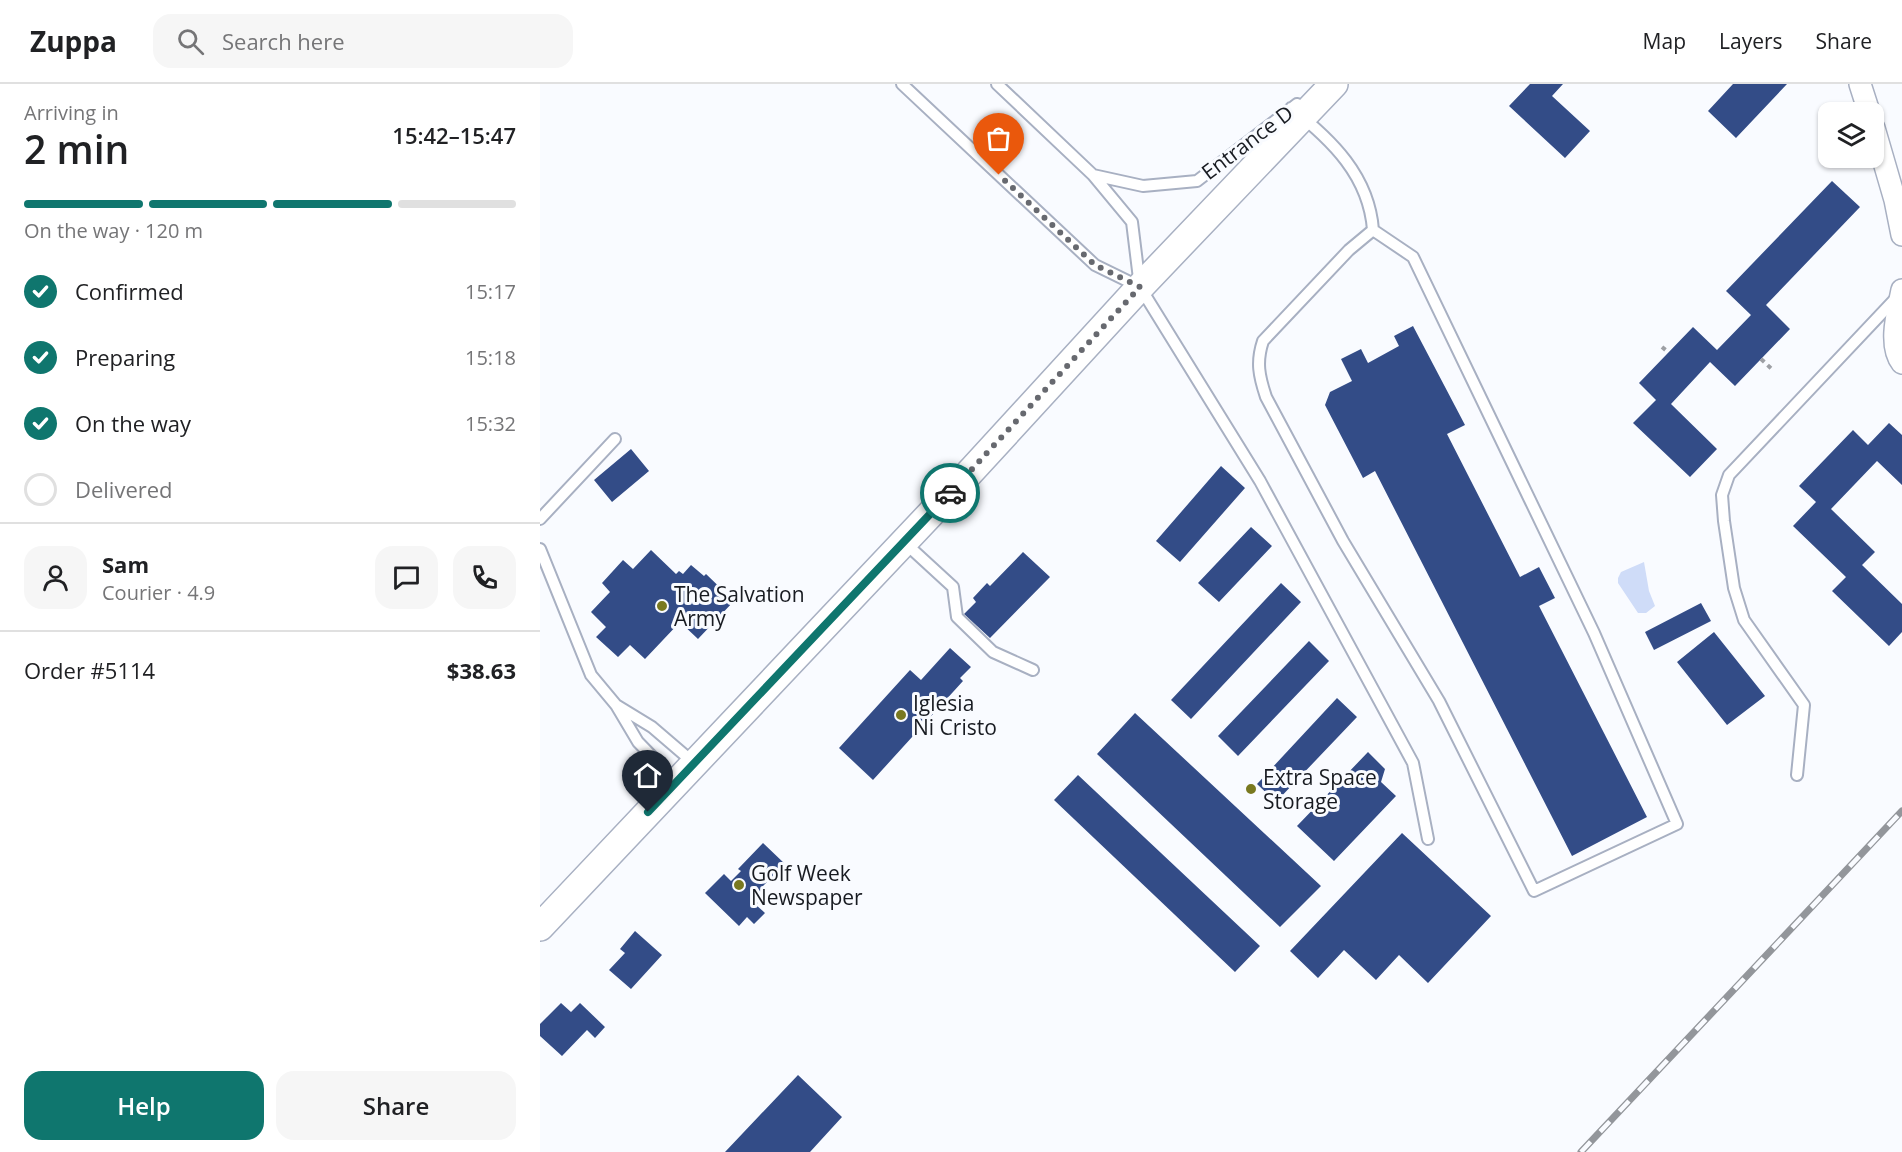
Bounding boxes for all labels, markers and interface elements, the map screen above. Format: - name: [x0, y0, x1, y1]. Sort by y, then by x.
- search box: [153, 14, 573, 68]
- text: Zuppa: [30, 22, 117, 60]
- icon: search: [174, 25, 207, 58]
- text: Search here: [222, 26, 345, 56]
- text: Map: [1643, 27, 1686, 55]
- text: Layers: [1719, 27, 1783, 55]
- text: Share: [1816, 27, 1872, 55]
- street label: Entrance D: [1196, 98, 1298, 186]
- text: Arriving in: [24, 99, 119, 126]
- map controls: [1818, 102, 1884, 168]
- button: layers: [1818, 102, 1884, 168]
- pin: [973, 113, 1024, 175]
- text: 15:42–15:47: [392, 120, 516, 150]
- text: 2 min: [24, 122, 129, 175]
- icon: bag: [982, 122, 1015, 155]
- text: On the way · 120 m: [24, 217, 203, 244]
- icon: check: [24, 275, 57, 308]
- text: Confirmed: [75, 276, 184, 306]
- text: 15:17: [465, 278, 516, 305]
- icon: check: [24, 341, 57, 374]
- text: Preparing: [75, 342, 175, 372]
- text: 15:18: [465, 344, 516, 371]
- icon: check: [24, 407, 57, 440]
- text: On the way: [75, 408, 191, 438]
- text: 15:32: [465, 410, 516, 437]
- courier: [920, 463, 980, 523]
- text: Delivered: [75, 474, 173, 504]
- icon: car: [934, 477, 967, 510]
- button: person: [24, 546, 87, 609]
- button: chat: [375, 546, 438, 609]
- button: phone: [453, 546, 516, 609]
- text: Sam: [102, 549, 149, 579]
- text: Courier · 4.9: [102, 579, 215, 606]
- place label: The Salvation Army: [674, 580, 805, 632]
- marker: The Salvation Army: [655, 599, 669, 613]
- text: Order #5114: [24, 655, 155, 685]
- text: $38.63: [447, 655, 516, 685]
- place label: Iglesia Ni Cristo: [913, 689, 997, 741]
- marker: Iglesia Ni Cristo: [894, 708, 908, 722]
- pin: [622, 750, 673, 812]
- icon: home: [631, 759, 664, 792]
- place label: Extra Space Storage: [1263, 763, 1377, 815]
- marker: Extra Space Storage: [1244, 782, 1258, 796]
- place label: Golf Week Newspaper: [751, 859, 863, 911]
- marker: Golf Week Newspaper: [732, 878, 746, 892]
- button: Help: [24, 1071, 264, 1140]
- button: Share: [276, 1071, 516, 1140]

